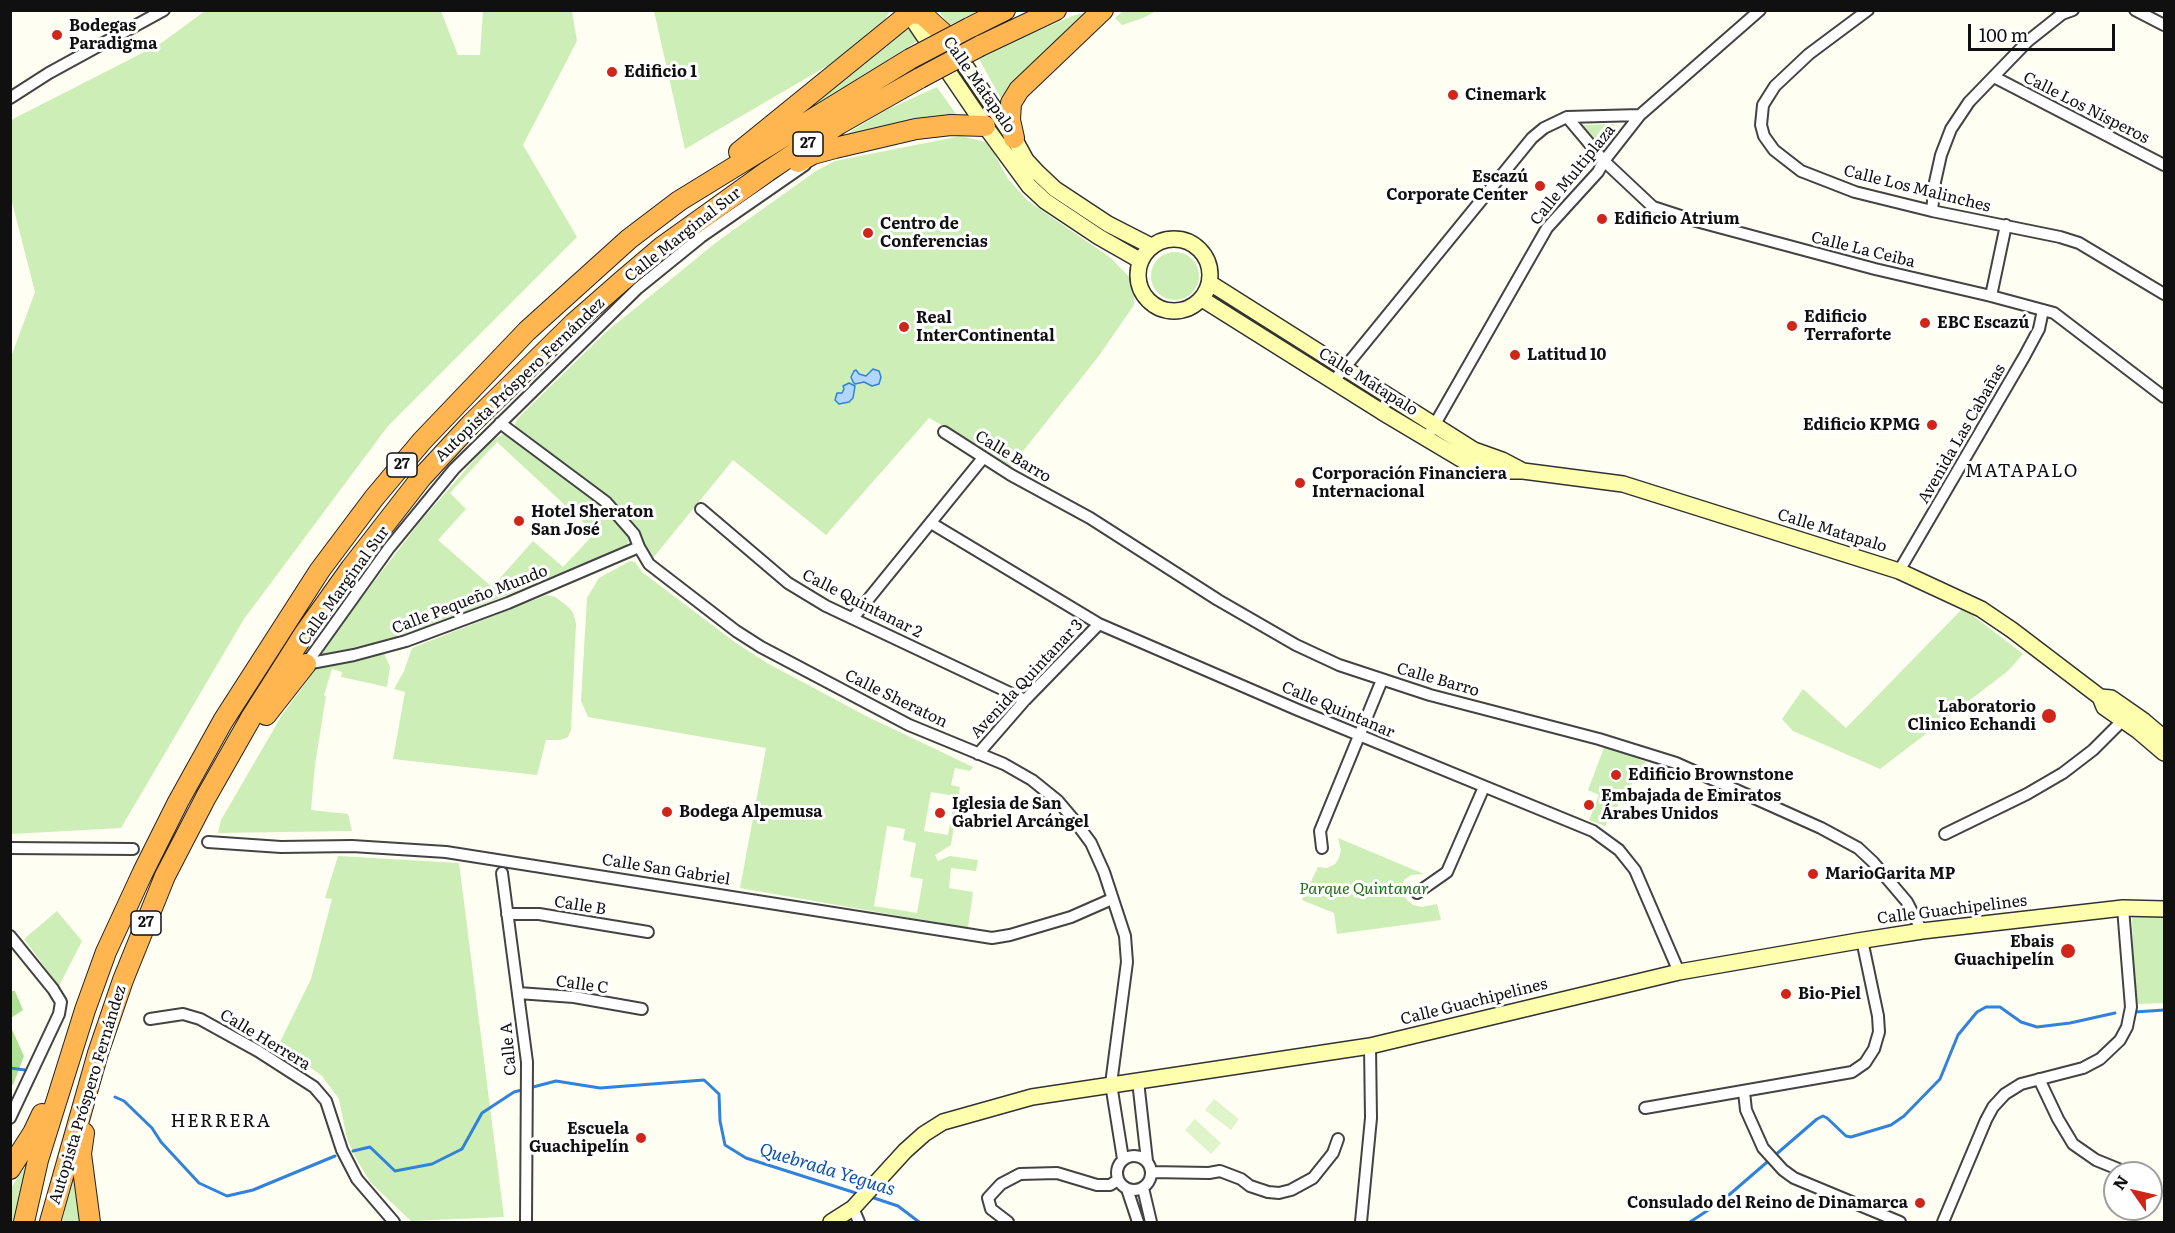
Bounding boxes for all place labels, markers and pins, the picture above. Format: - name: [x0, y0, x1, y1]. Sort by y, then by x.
- place label: Bodegas Paradigma: [69, 16, 157, 54]
- marker: Bodegas Paradigma: [50, 28, 64, 42]
- place label: Edificio 1: [624, 62, 697, 82]
- marker: Edificio 1: [605, 65, 619, 79]
- place label: Cinemark: [1465, 85, 1546, 105]
- marker: Cinemark: [1446, 88, 1460, 102]
- place label: Escazú Corporate Center: [1386, 167, 1528, 205]
- marker: Escazú Corporate Center: [1533, 179, 1547, 193]
- place label: Edificio Atrium: [1614, 209, 1740, 229]
- marker: Edificio Atrium: [1595, 212, 1609, 226]
- place label: Centro de Conferencias: [880, 214, 988, 252]
- marker: Centro de Conferencias: [861, 226, 875, 240]
- place label: Edificio Terraforte: [1804, 307, 1891, 345]
- place label: Real InterContinental: [916, 308, 1055, 346]
- place label: EBC Escazú: [1937, 313, 2029, 333]
- marker: EBC Escazú: [1918, 316, 1932, 330]
- marker: Edificio Terraforte: [1785, 319, 1799, 333]
- marker: Real InterContinental: [897, 320, 911, 334]
- place label: Latitud 10: [1527, 345, 1606, 365]
- marker: Latitud 10: [1508, 348, 1522, 362]
- place label: Edificio KPMG: [1803, 415, 1920, 435]
- marker: Edificio KPMG: [1925, 418, 1939, 432]
- place label: Corporación Financiera Internacional: [1312, 464, 1507, 502]
- marker: Corporación Financiera Internacional: [1293, 476, 1307, 490]
- place label: Hotel Sheraton San José: [531, 502, 654, 540]
- marker: Hotel Sheraton San José: [512, 514, 526, 528]
- place label: Laboratorio Clinico Echandi: [1908, 697, 2036, 735]
- marker: Laboratorio Clinico Echandi: [2040, 707, 2058, 725]
- place label: Edificio Brownstone: [1628, 765, 1794, 785]
- marker: Edificio Brownstone: [1609, 768, 1623, 782]
- place label: Embajada de Emiratos Árabes Unidos: [1601, 786, 1781, 824]
- place label: Iglesia de San Gabriel Arcángel: [952, 794, 1089, 832]
- marker: Embajada de Emiratos Árabes Unidos: [1582, 798, 1596, 812]
- place label: Bodega Alpemusa: [679, 802, 823, 822]
- marker: Bodega Alpemusa: [660, 805, 674, 819]
- marker: Iglesia de San Gabriel Arcángel: [933, 806, 947, 820]
- place label: MarioGarita MP: [1825, 864, 1955, 884]
- marker: MarioGarita MP: [1806, 867, 1820, 881]
- place label: Ebais Guachipelín: [1954, 932, 2054, 970]
- marker: Ebais Guachipelín: [2059, 942, 2077, 960]
- place label: Bio-Piel: [1798, 984, 1861, 1004]
- marker: Bio-Piel: [1779, 987, 1793, 1001]
- place label: Escuela Guachipelín: [529, 1119, 629, 1157]
- marker: Escuela Guachipelín: [634, 1131, 648, 1145]
- place label: Consulado del Reino de Dinamarca: [1627, 1193, 1908, 1213]
- marker: Consulado del Reino de Dinamarca: [1913, 1196, 1927, 1210]

